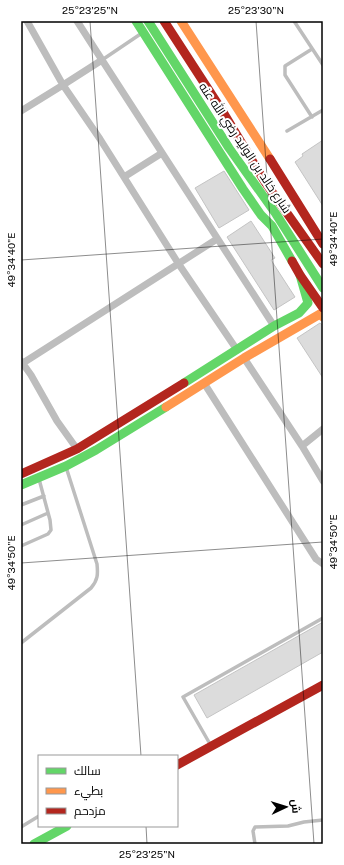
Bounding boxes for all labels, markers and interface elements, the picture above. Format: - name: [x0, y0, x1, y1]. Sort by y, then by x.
- text: 25°23'25"N: [62, 4, 118, 16]
- text: 25°23'30"N: [228, 4, 284, 16]
- street label: شارع خالد بن الوليد رضي الله عنه: [193, 79, 295, 218]
- text: 49°34'40"E: [327, 211, 339, 267]
- text: 49°34'40"E: [5, 232, 17, 288]
- text: 49°34'50"E: [327, 514, 339, 570]
- text: 49°34'50"E: [5, 535, 17, 591]
- legend: [38, 755, 178, 827]
- text: سالك: [74, 764, 101, 778]
- text: بطيء: [74, 784, 103, 801]
- north arrow: [266, 787, 306, 827]
- text: ش: [289, 799, 302, 814]
- text: مزدحم: [74, 804, 106, 819]
- text: 25°23'25"N: [119, 848, 175, 860]

